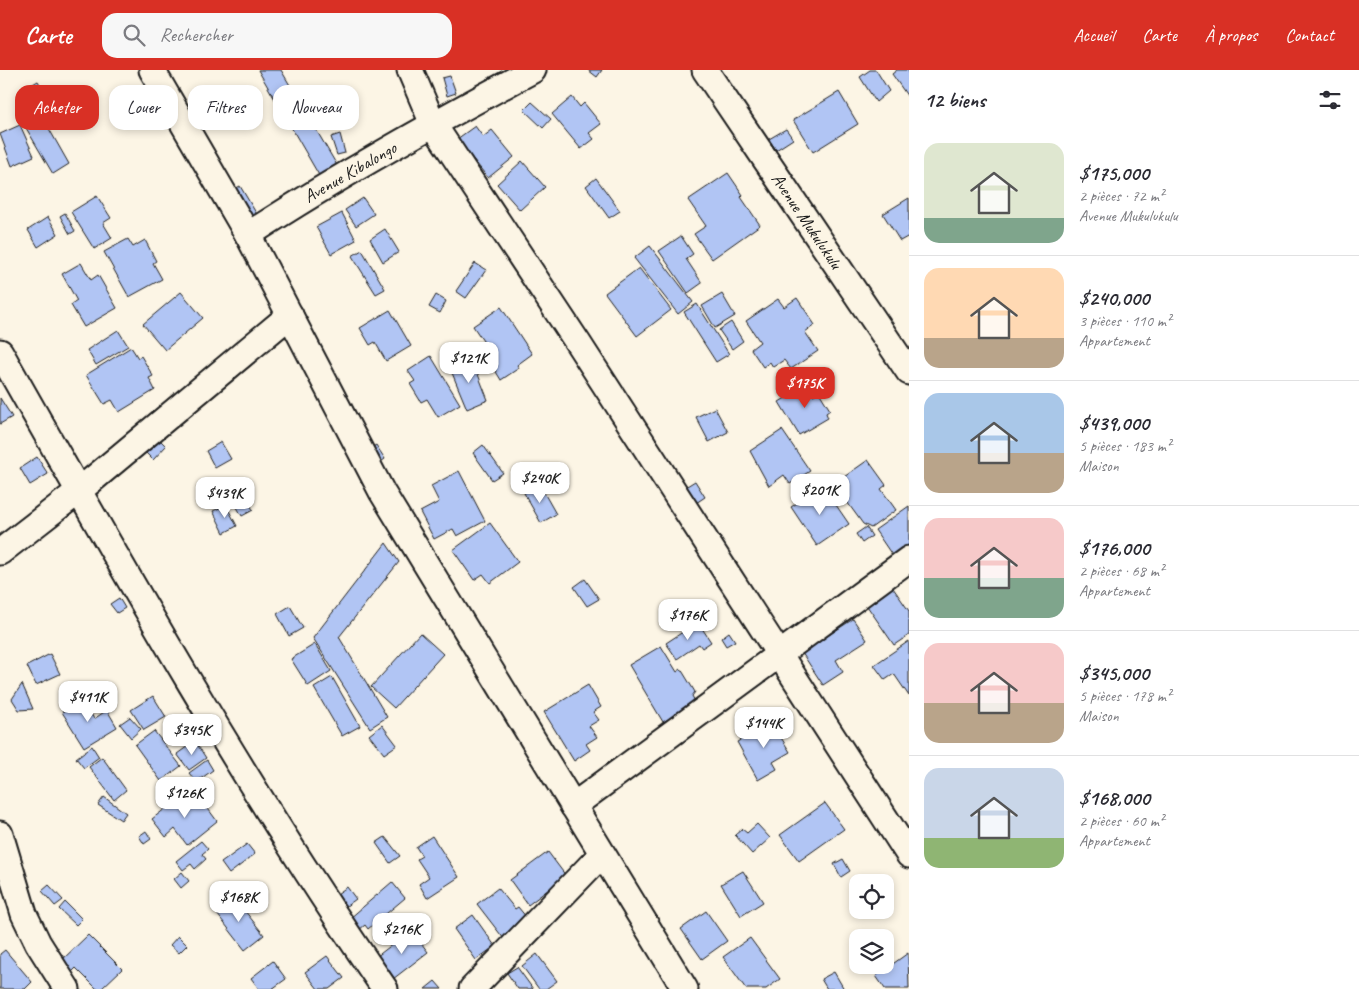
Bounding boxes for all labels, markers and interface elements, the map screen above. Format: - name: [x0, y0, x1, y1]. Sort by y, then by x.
- search box: [102, 13, 452, 58]
- text: Carte: [25, 20, 72, 50]
- icon: search: [120, 21, 148, 49]
- text: Rechercher: [160, 23, 233, 47]
- text: Accueil: [1074, 24, 1114, 46]
- text: Carte: [1142, 24, 1177, 46]
- text: À propos: [1205, 24, 1257, 46]
- text: Contact: [1285, 24, 1334, 46]
- chip: Acheter: [15, 85, 99, 130]
- chip: Louer: [109, 85, 178, 130]
- chip: Filtres: [188, 85, 263, 130]
- chip: Nouveau: [273, 85, 359, 130]
- icon: filters: [1316, 86, 1344, 114]
- text: 12 biens: [924, 87, 985, 113]
- street label: Avenue Kibalongo: [300, 136, 402, 207]
- text: $175,000: [1079, 160, 1149, 186]
- icon: home: [964, 163, 1024, 223]
- street label: Avenue Mukulukulu: [767, 169, 848, 274]
- text: 2 pièces · 72 m²: [1079, 186, 1164, 206]
- text: Avenue Mukulukulu: [1079, 206, 1178, 226]
- text: $240,000: [1079, 285, 1149, 311]
- icon: home: [964, 288, 1024, 348]
- text: 3 pièces · 110 m²: [1079, 311, 1171, 331]
- text: Appartement: [1079, 331, 1150, 351]
- pin: $121K: [434, 342, 504, 384]
- text: $121K: [451, 348, 487, 368]
- pin: $175K: [770, 366, 840, 409]
- text: $175K: [787, 373, 823, 393]
- text: $439,000: [1079, 410, 1149, 436]
- icon: home: [964, 413, 1024, 473]
- text: 5 pièces · 183 m²: [1079, 436, 1171, 456]
- text: Maison: [1079, 456, 1119, 476]
- pin: $240K: [505, 462, 575, 504]
- text: $240K: [522, 468, 558, 488]
- pin: $201K: [785, 474, 855, 516]
- pin: $439K: [190, 476, 260, 519]
- text: $201K: [802, 480, 838, 500]
- text: $439K: [207, 483, 243, 503]
- text: $176,000: [1079, 535, 1150, 561]
- icon: home: [964, 538, 1024, 598]
- text: 2 pièces · 68 m²: [1079, 561, 1164, 581]
- text: Appartement: [1079, 581, 1150, 601]
- pin: $176K: [653, 598, 723, 641]
- text: $176K: [669, 605, 707, 625]
- text: $345,000: [1079, 660, 1149, 686]
- icon: home: [964, 663, 1024, 723]
- pin: $411K: [53, 680, 123, 723]
- text: 5 pièces · 178 m²: [1079, 686, 1171, 706]
- text: $411K: [70, 687, 106, 707]
- pin: $144K: [729, 706, 799, 749]
- text: Maison: [1079, 706, 1119, 726]
- text: $144K: [746, 713, 782, 733]
- pin: $345K: [157, 714, 227, 756]
- text: $345K: [174, 720, 210, 740]
- pin: $126K: [150, 776, 220, 819]
- text: $126K: [166, 783, 204, 803]
- text: $168,000: [1079, 785, 1150, 811]
- icon: home: [964, 788, 1024, 848]
- text: 2 pièces · 60 m²: [1079, 811, 1164, 831]
- text: Appartement: [1079, 831, 1150, 851]
- map controls: [849, 874, 894, 974]
- button: locate: [849, 874, 894, 919]
- pin: $168K: [204, 880, 274, 923]
- text: $168K: [220, 887, 258, 907]
- pin: $216K: [367, 912, 437, 955]
- text: $216K: [383, 919, 421, 939]
- button: layers: [849, 929, 894, 974]

